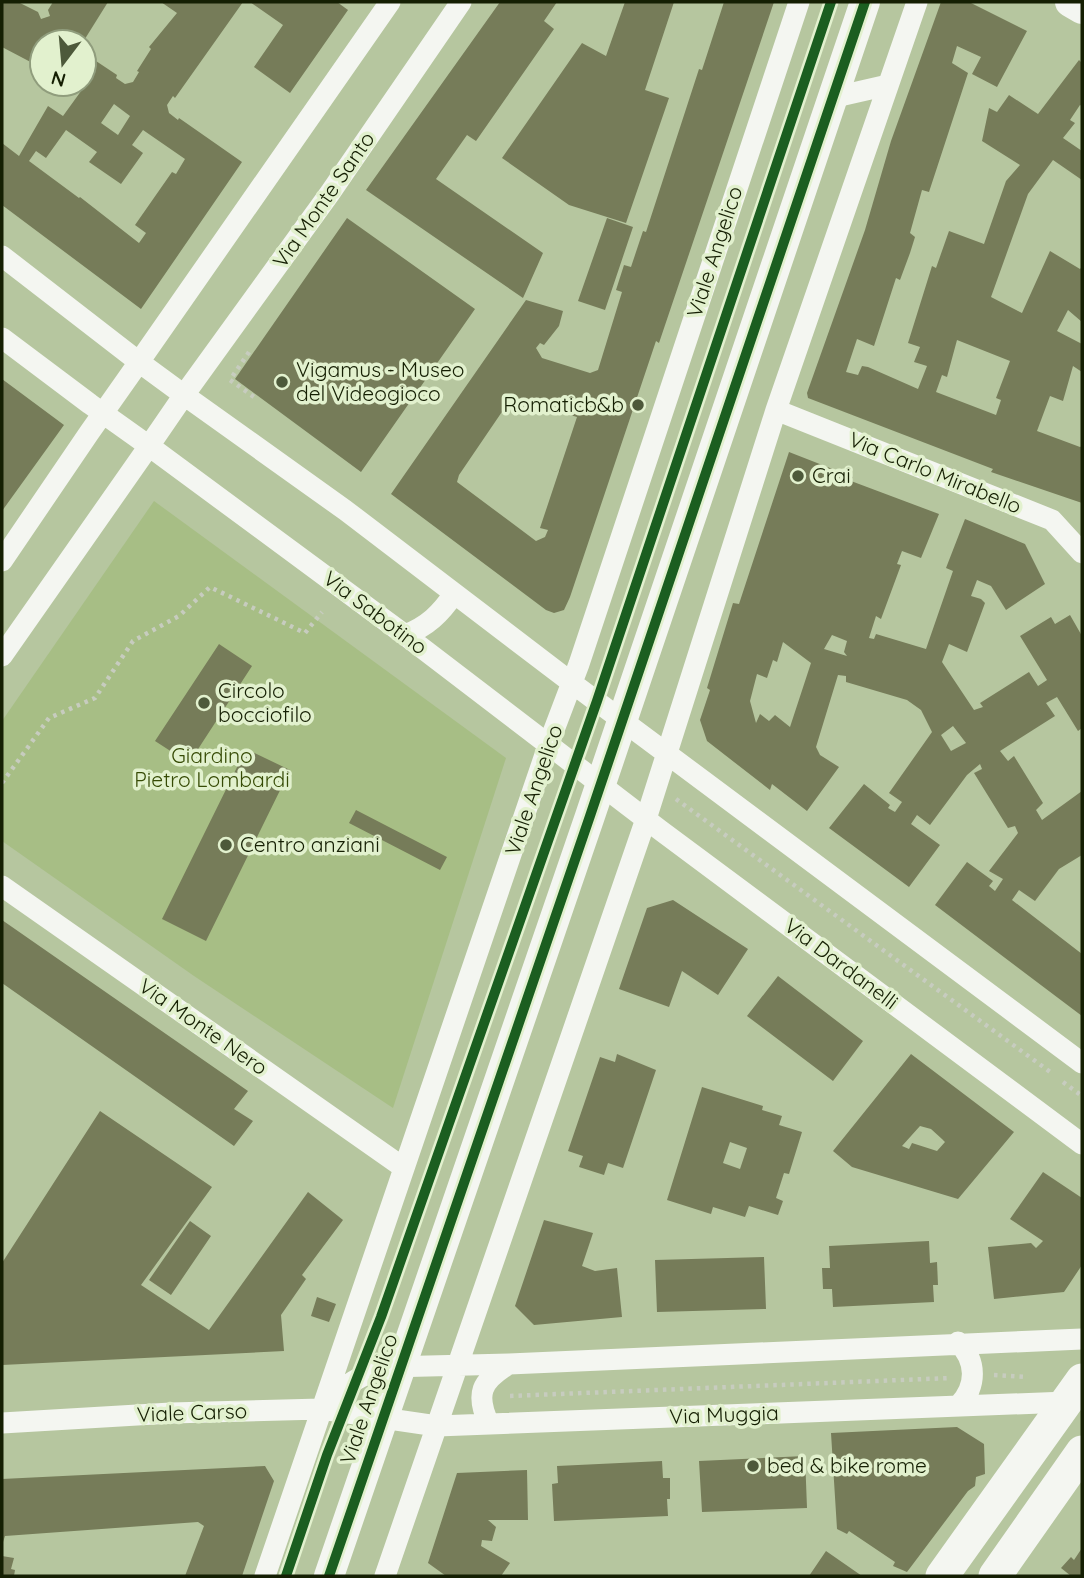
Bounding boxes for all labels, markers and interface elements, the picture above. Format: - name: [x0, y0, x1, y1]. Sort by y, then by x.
- north arrow: [28, 28, 98, 98]
- text: N: [48, 66, 68, 93]
- street label: Via Monte Santo: [267, 126, 380, 272]
- street label: Viale Angelico: [681, 183, 748, 321]
- place label: Vigamus - Museo del Videogioco: [296, 356, 465, 406]
- marker: Vigamus - Museo del Videogioco: [274, 374, 290, 390]
- place label: Romaticb&b: [503, 391, 624, 417]
- marker: Romaticb&b: [630, 397, 646, 413]
- street label: Via Carlo Mirabello: [845, 426, 1025, 519]
- place label: Crai: [812, 462, 851, 488]
- marker: Crai: [790, 468, 806, 484]
- street label: Via Sabotino: [319, 565, 433, 660]
- place label: Circolo bocciofilo: [218, 677, 312, 727]
- marker: Circolo bocciofilo: [196, 695, 212, 711]
- street label: Viale Angelico: [499, 721, 568, 858]
- park label: Giardino Pietro Lombardi: [134, 742, 290, 792]
- place label: Centro anziani: [240, 831, 380, 857]
- marker: Centro anziani: [218, 837, 234, 853]
- street label: Via Dardanelli: [779, 912, 904, 1015]
- street label: Via Monte Nero: [134, 972, 273, 1080]
- street label: Viale Angelico: [334, 1330, 403, 1467]
- street label: Viale Carso: [136, 1397, 248, 1427]
- street label: Via Muggia: [669, 1399, 779, 1429]
- place label: bed & bike rome: [767, 1452, 927, 1478]
- marker: bed & bike rome: [745, 1458, 761, 1474]

